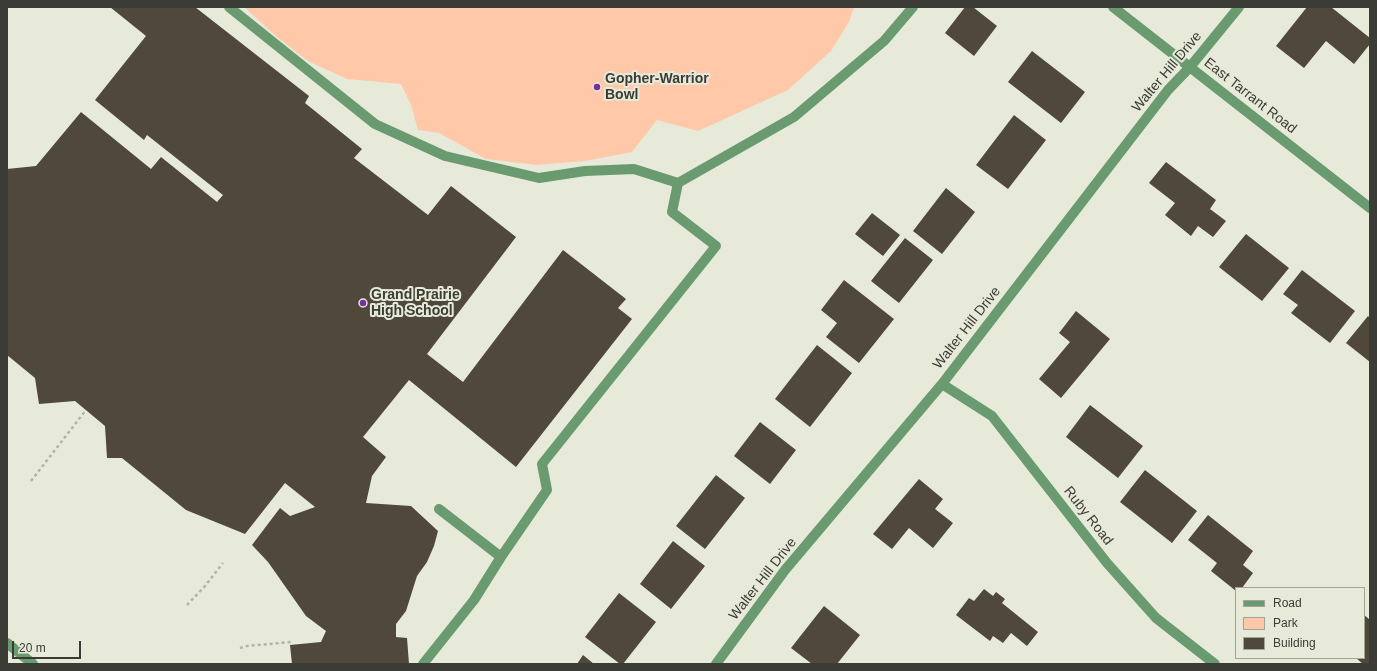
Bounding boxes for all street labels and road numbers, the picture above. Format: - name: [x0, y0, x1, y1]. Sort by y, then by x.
- street label: Walter Hill Drive: [1128, 28, 1206, 116]
- street label: East Tarrant Road: [1200, 55, 1300, 137]
- street label: Walter Hill Drive: [930, 283, 1004, 373]
- street label: Ruby Road: [1060, 483, 1116, 549]
- street label: Walter Hill Drive: [726, 534, 800, 624]

